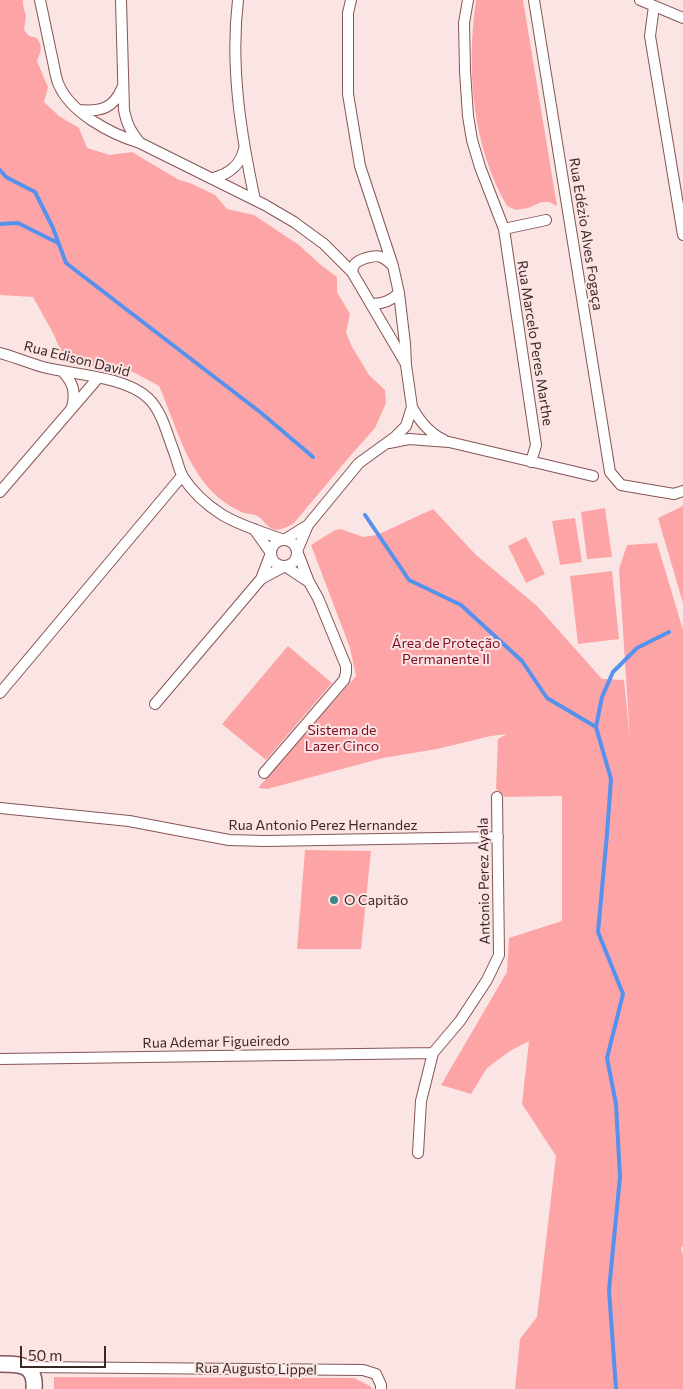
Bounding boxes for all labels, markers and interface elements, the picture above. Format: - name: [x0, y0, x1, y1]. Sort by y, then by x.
- street label: Rua Edézio Alves Fogaça: [566, 157, 606, 311]
- street label: Rua Marcelo Peres Marthe: [514, 259, 556, 427]
- street label: Rua Edison David: [22, 338, 132, 380]
- park label: Área de Proteção Permanente II: [392, 635, 500, 668]
- park label: Sistema de Lazer Cinco: [305, 722, 379, 754]
- street label: Rua Antonio Perez Hernandez: [228, 817, 418, 833]
- street label: Antonio Perez Ayala: [474, 817, 494, 945]
- place label: O Capitão: [344, 892, 408, 908]
- marker: O Capitão: [328, 894, 340, 906]
- street label: Rua Ademar Figueiredo: [142, 1032, 290, 1052]
- scale bar: [22, 1336, 109, 1368]
- text: 50 m: [28, 1346, 62, 1364]
- street label: Rua Augusto Lippel: [195, 1360, 317, 1378]

